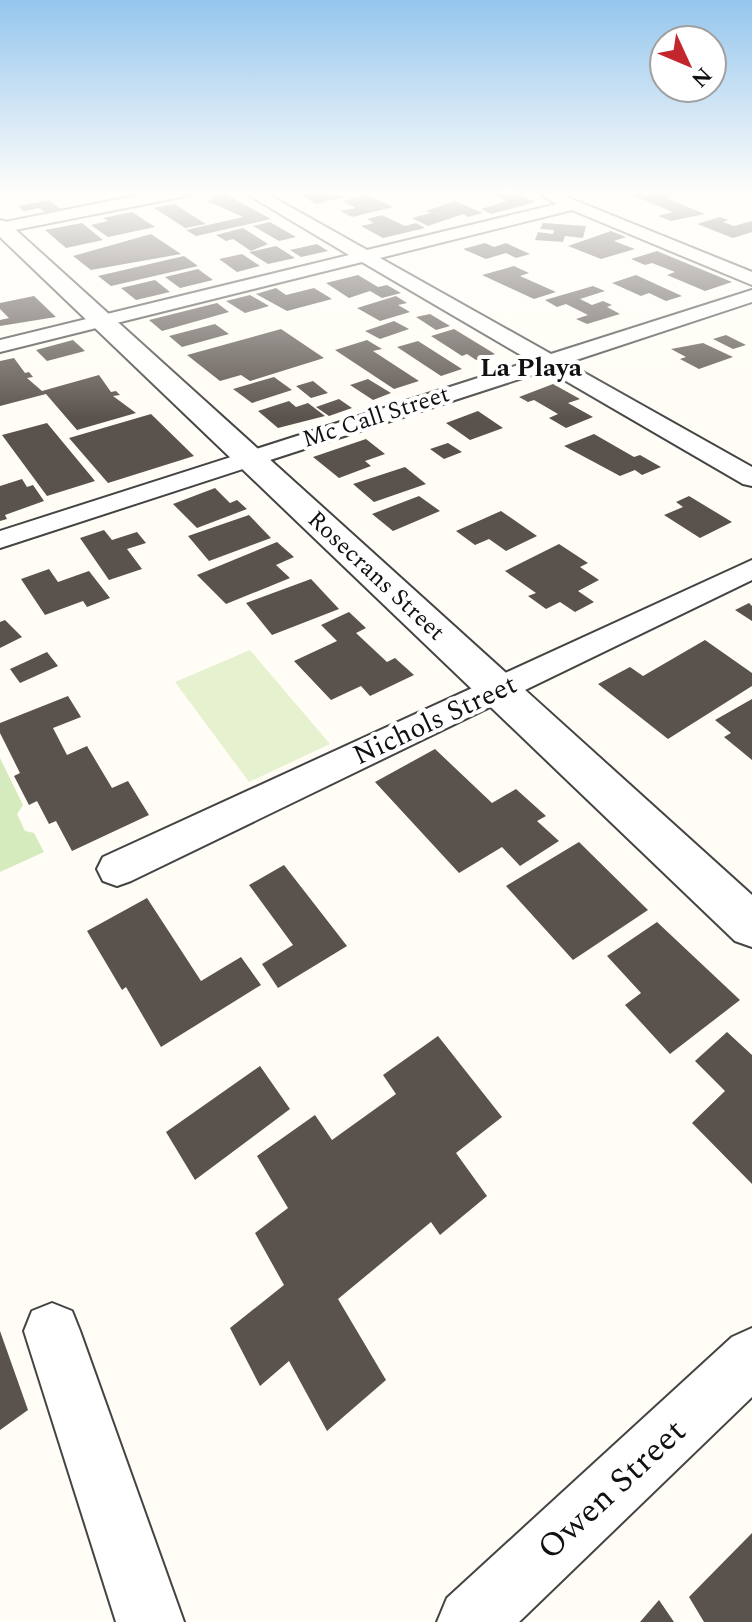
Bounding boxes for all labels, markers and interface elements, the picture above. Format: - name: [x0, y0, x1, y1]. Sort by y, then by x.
- north arrow: [648, 24, 728, 104]
- text: N: [683, 59, 719, 95]
- district label: La Playa: [480, 348, 583, 388]
- street label: Mc Call Street: [298, 376, 454, 458]
- street label: Rosecrans Street: [299, 502, 453, 650]
- street label: Nichols Street: [346, 663, 524, 777]
- street label: Owen Street: [526, 1407, 698, 1573]

